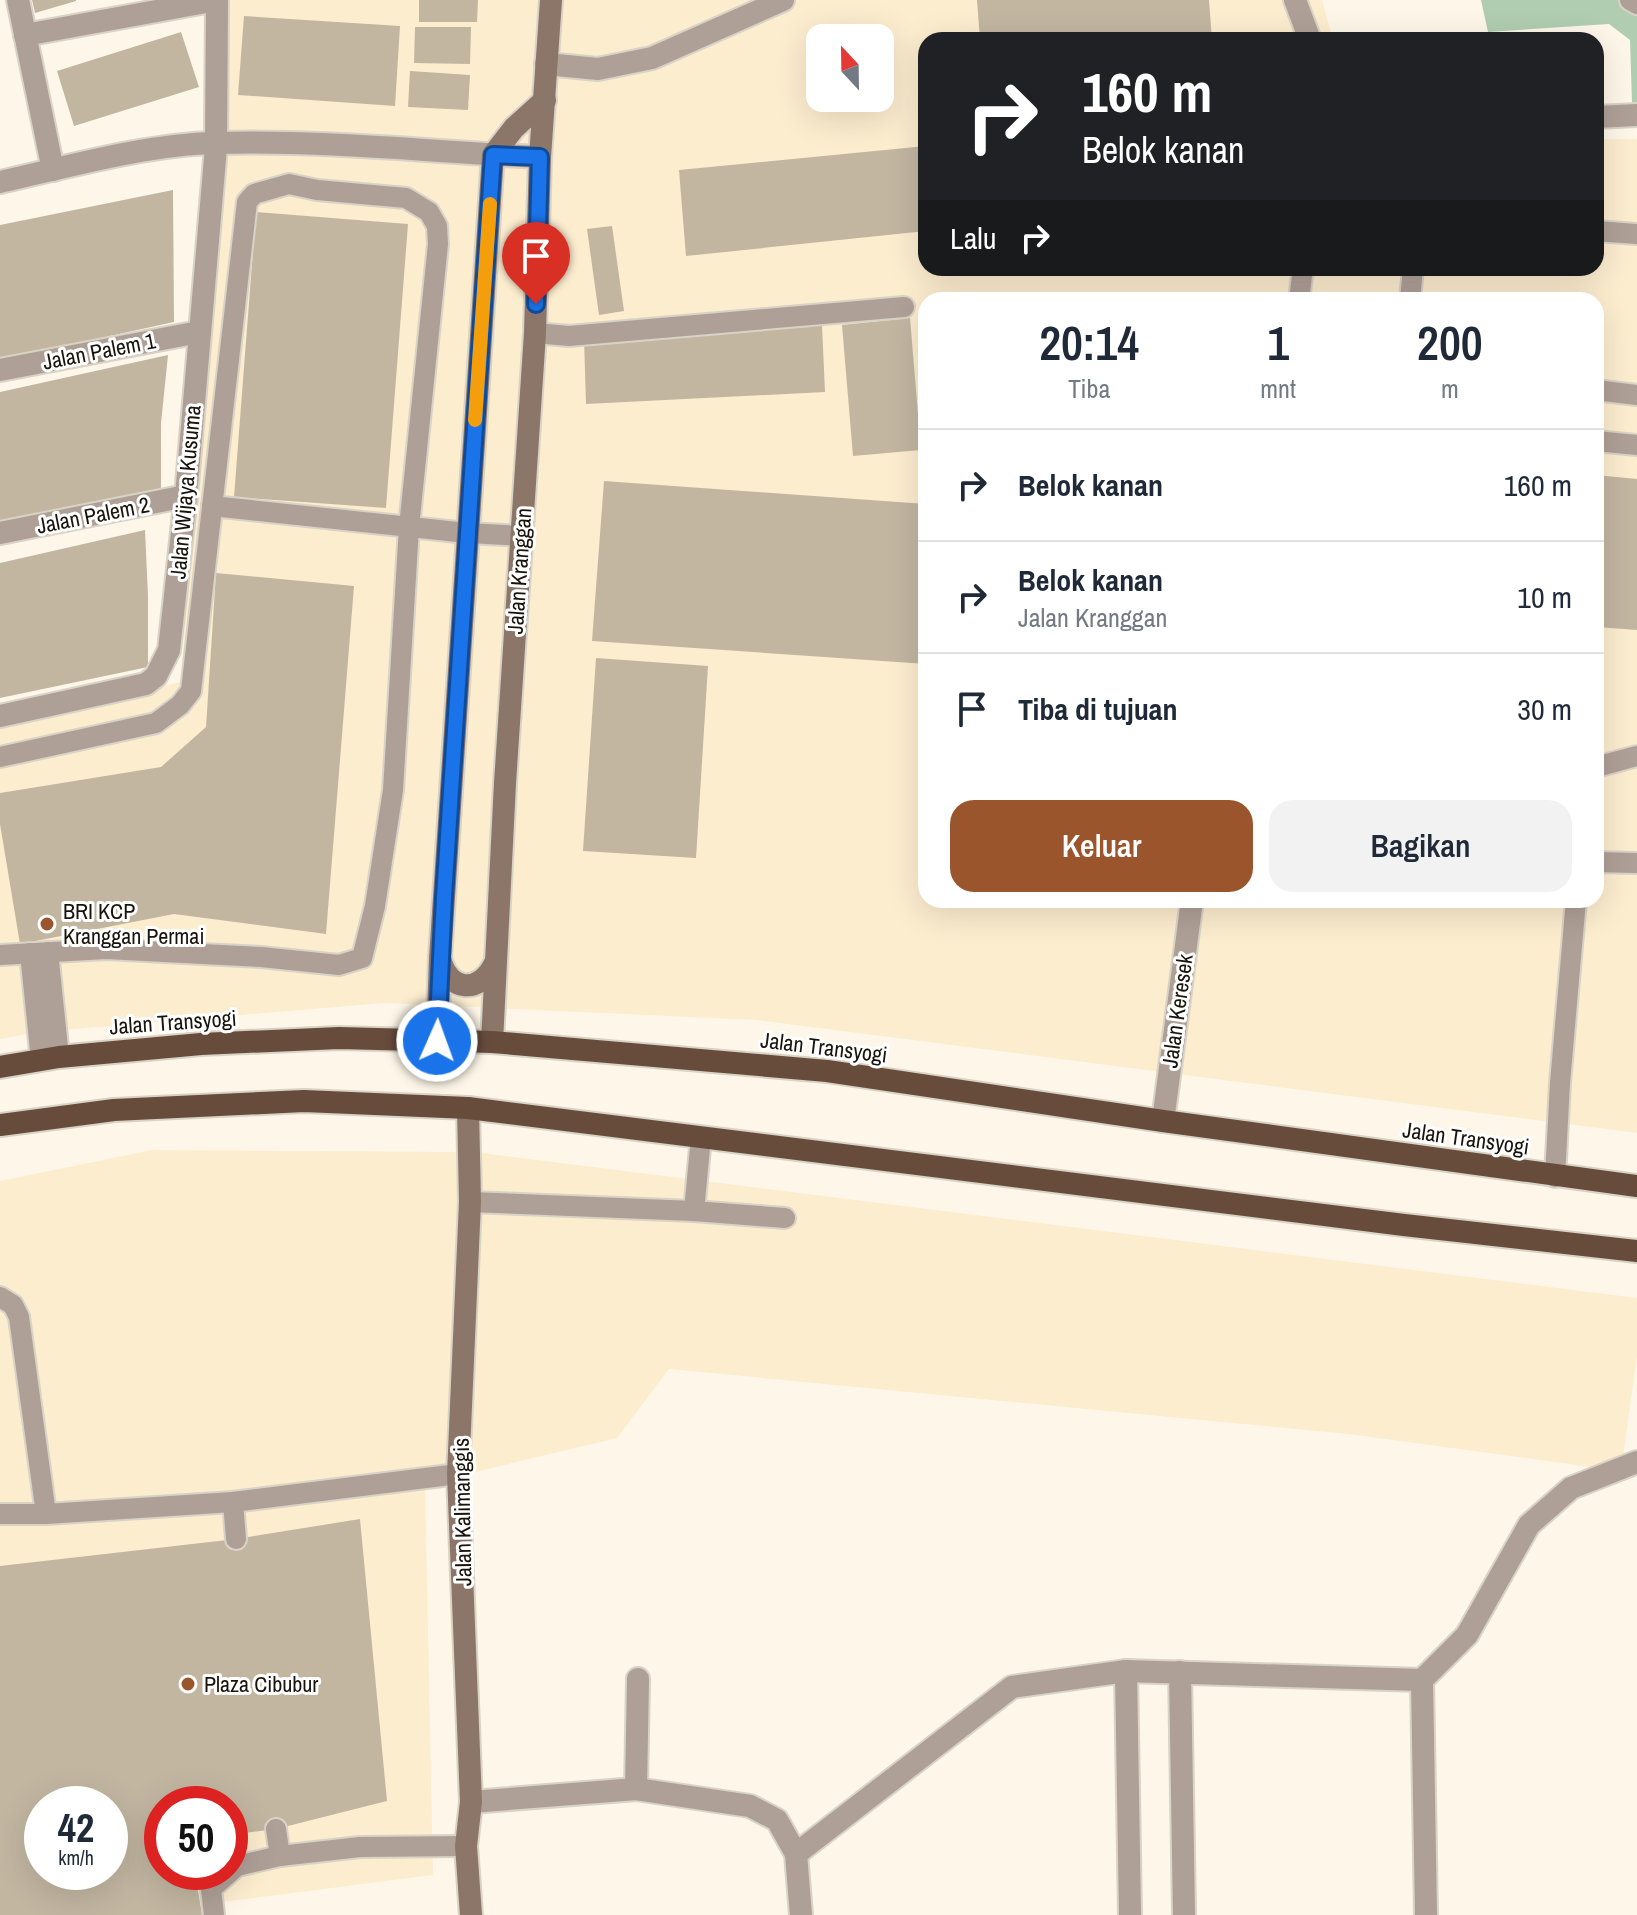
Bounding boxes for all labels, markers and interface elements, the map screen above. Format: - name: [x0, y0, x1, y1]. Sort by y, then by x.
- north arrow: [806, 24, 894, 112]
- map controls: [806, 24, 894, 112]
- text: 160 m: [1082, 54, 1212, 129]
- icon: right: [950, 64, 1054, 168]
- text: Belok kanan: [1082, 126, 1244, 174]
- icon: right: [1013, 216, 1057, 260]
- text: Lalu: [950, 218, 997, 258]
- pin: [502, 222, 570, 304]
- icon: arrive: [514, 234, 558, 278]
- text: 20:14: [1039, 310, 1139, 375]
- text: 1: [1267, 310, 1289, 375]
- text: 200: [1417, 310, 1483, 375]
- street label: Jalan Palem 1: [40, 325, 158, 377]
- text: Tiba: [1068, 371, 1110, 406]
- text: mnt: [1260, 371, 1296, 406]
- text: m: [1441, 371, 1459, 406]
- street label: Jalan Wijaya Kusuma: [162, 404, 208, 580]
- icon: right: [950, 463, 994, 507]
- text: Belok kanan: [1018, 465, 1163, 505]
- text: 160 m: [1504, 465, 1572, 505]
- street label: Jalan Palem 2: [34, 489, 152, 541]
- street label: Jalan Kranggan: [500, 507, 538, 635]
- text: Belok kanan: [1018, 560, 1163, 600]
- icon: right: [950, 575, 994, 619]
- text: 10 m: [1517, 577, 1572, 617]
- text: Jalan Kranggan: [1018, 600, 1167, 635]
- icon: arrive: [950, 687, 994, 731]
- text: Tiba di tujuan: [1018, 689, 1178, 729]
- text: 30 m: [1517, 689, 1572, 729]
- button: Keluar: [950, 800, 1253, 892]
- button: Bagikan: [1269, 800, 1572, 892]
- place label: BRI KCP Kranggan Permai: [63, 896, 204, 951]
- marker: BRI KCP Kranggan Permai: [38, 915, 56, 933]
- street label: Jalan Keresek: [1154, 951, 1200, 1070]
- position arrow: [395, 999, 479, 1083]
- street label: Jalan Transyogi: [108, 1003, 238, 1041]
- street label: Jalan Transyogi: [759, 1024, 889, 1070]
- street label: Jalan Transyogi: [1401, 1114, 1531, 1162]
- street label: Jalan Kalimanggis: [446, 1438, 478, 1586]
- place label: Plaza Cibubur: [204, 1669, 318, 1699]
- marker: Plaza Cibubur: [179, 1675, 197, 1693]
- speed limit sign: 50: [144, 1786, 248, 1890]
- text: 42: [58, 1801, 94, 1854]
- text: km/h: [58, 1844, 94, 1871]

